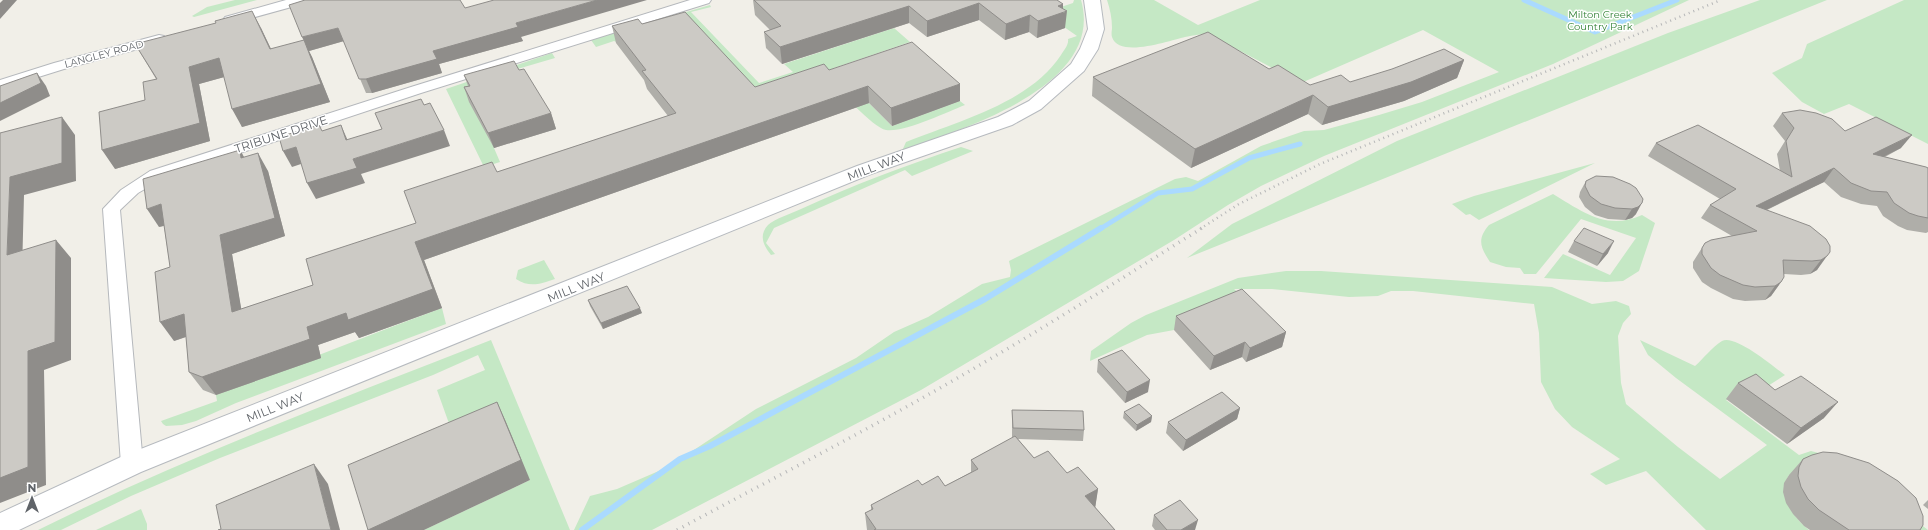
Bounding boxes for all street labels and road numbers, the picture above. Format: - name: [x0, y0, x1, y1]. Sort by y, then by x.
- street label: LANGLEY ROAD: [63, 37, 145, 71]
- street label: TRIBUNE DRIVE: [233, 112, 329, 156]
- street label: MILL WAY: [845, 148, 907, 184]
- street label: MILL WAY: [545, 268, 607, 305]
- street label: MILL WAY: [244, 388, 306, 425]

